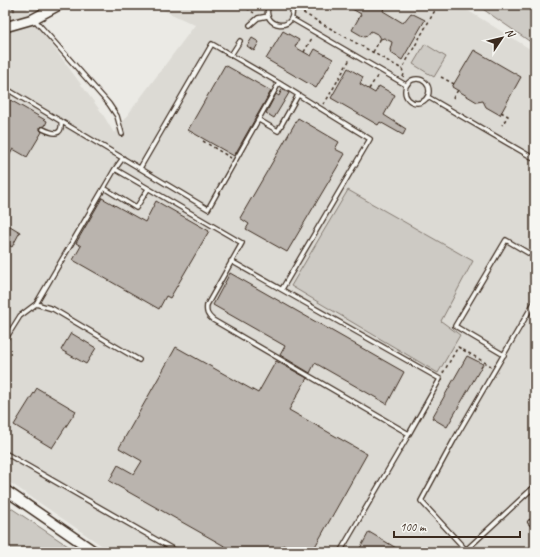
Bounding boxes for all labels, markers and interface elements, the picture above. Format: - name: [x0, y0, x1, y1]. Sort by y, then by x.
- north arrow: [482, 18, 522, 58]
- text: N: [503, 25, 519, 41]
- scale bar: [394, 513, 520, 539]
- text: 100 m: [400, 519, 427, 535]

